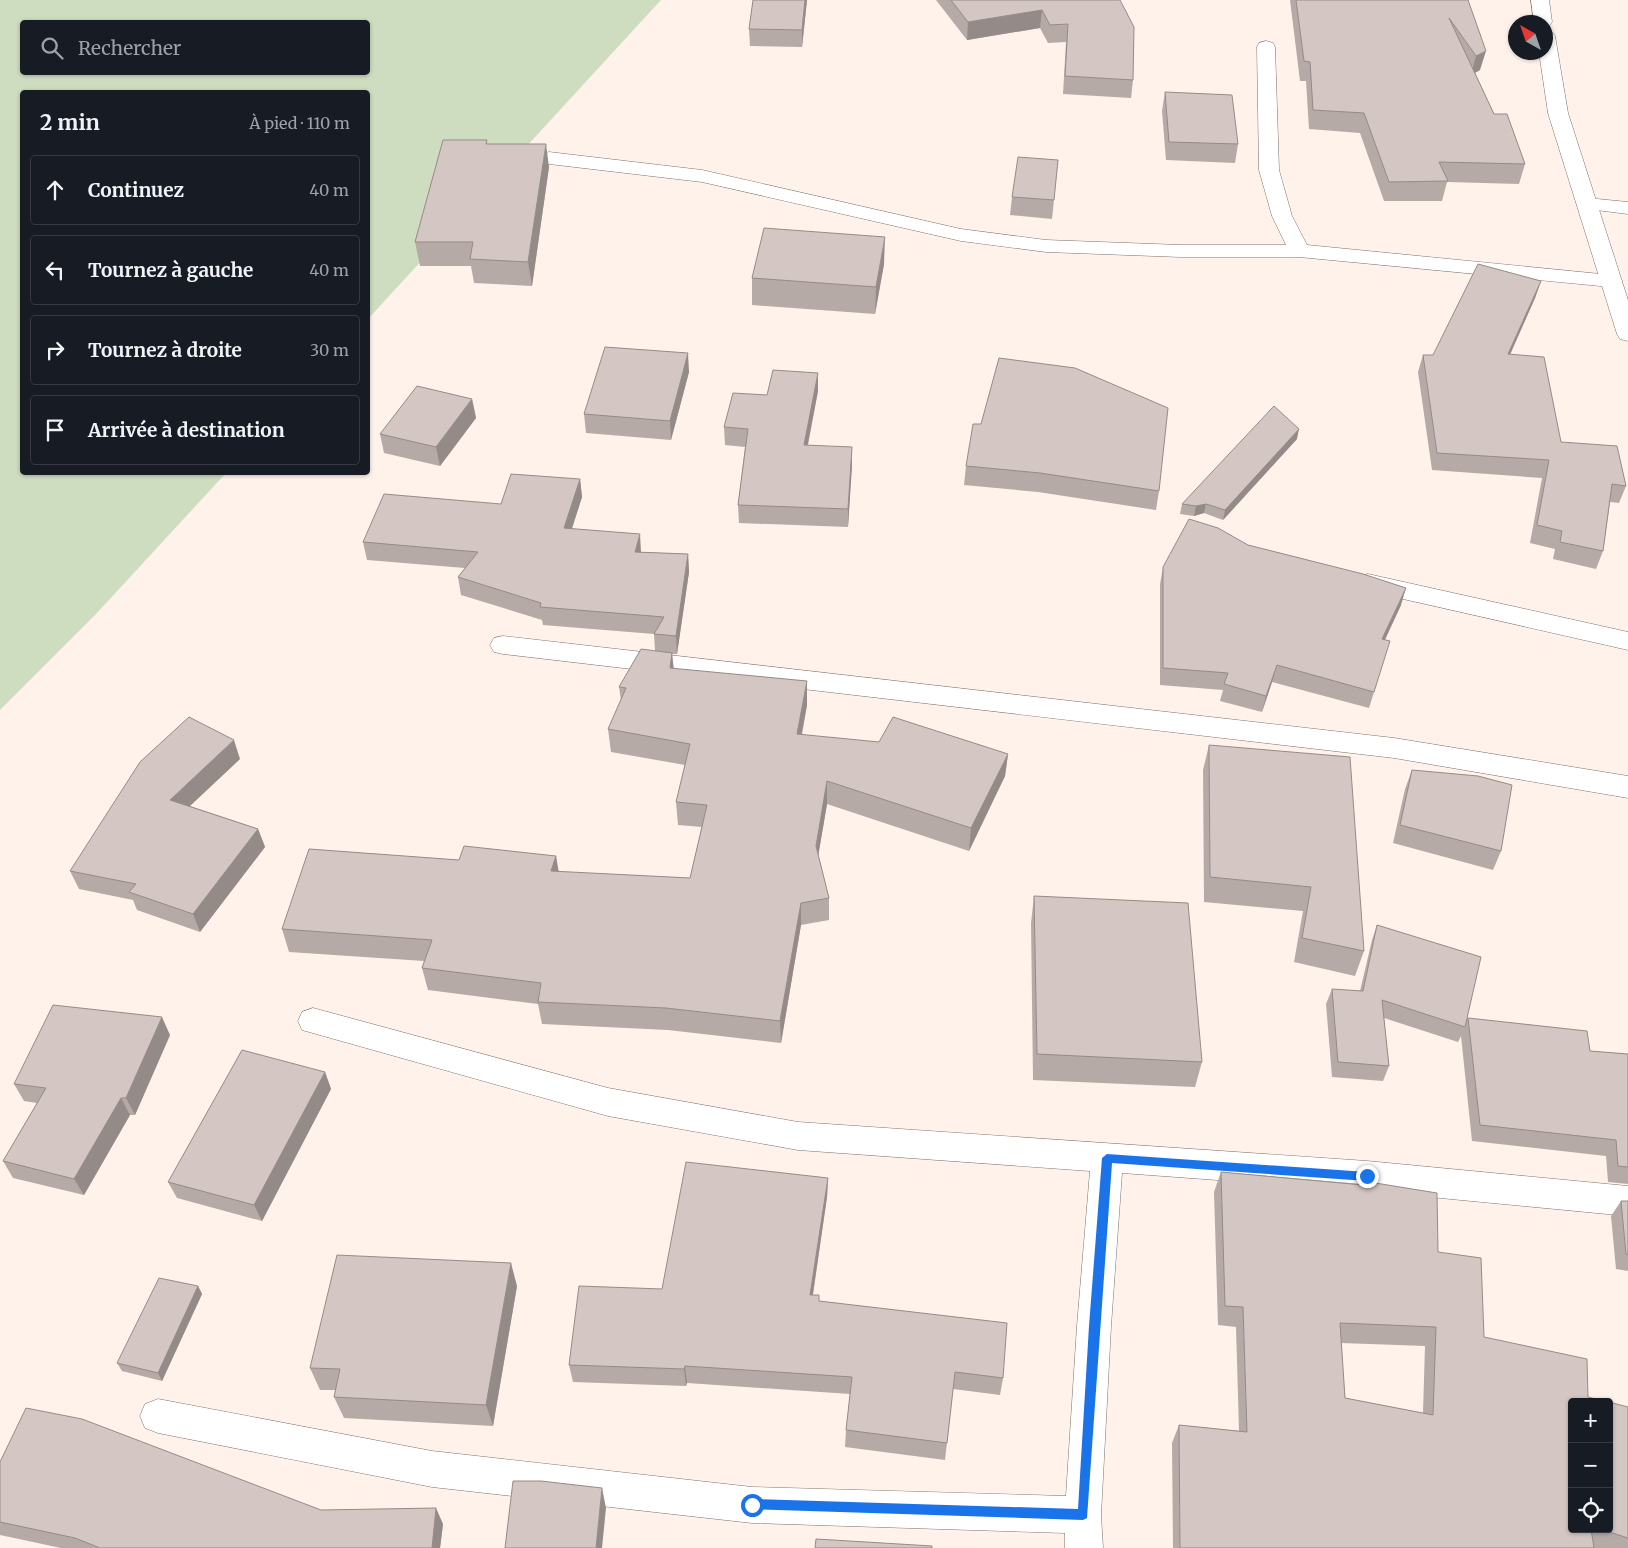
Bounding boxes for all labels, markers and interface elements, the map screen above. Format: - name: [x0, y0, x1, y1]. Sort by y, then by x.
- north arrow: [1508, 15, 1553, 60]
- search box: [20, 20, 370, 75]
- icon: search: [38, 34, 66, 62]
- text: Rechercher: [78, 36, 181, 60]
- text: 2 min: [40, 109, 100, 136]
- text: À pied · 110 m: [249, 113, 350, 133]
- icon: ahead: [41, 176, 69, 204]
- text: Continuez: [88, 178, 184, 202]
- text: 40 m: [309, 180, 349, 200]
- icon: left: [41, 256, 69, 284]
- text: Tournez à gauche: [88, 258, 253, 282]
- text: 40 m: [309, 260, 349, 280]
- icon: right: [41, 336, 69, 364]
- text: Tournez à droite: [88, 338, 242, 362]
- text: 30 m: [310, 340, 349, 360]
- icon: arrive: [41, 416, 69, 444]
- text: Arrivée à destination: [88, 418, 285, 442]
- route end: [1356, 1165, 1379, 1188]
- map controls: [1568, 1398, 1613, 1533]
- button: +: [1568, 1398, 1613, 1443]
- button: −: [1568, 1443, 1613, 1488]
- button: locate: [1568, 1488, 1613, 1533]
- route start: [741, 1494, 764, 1517]

